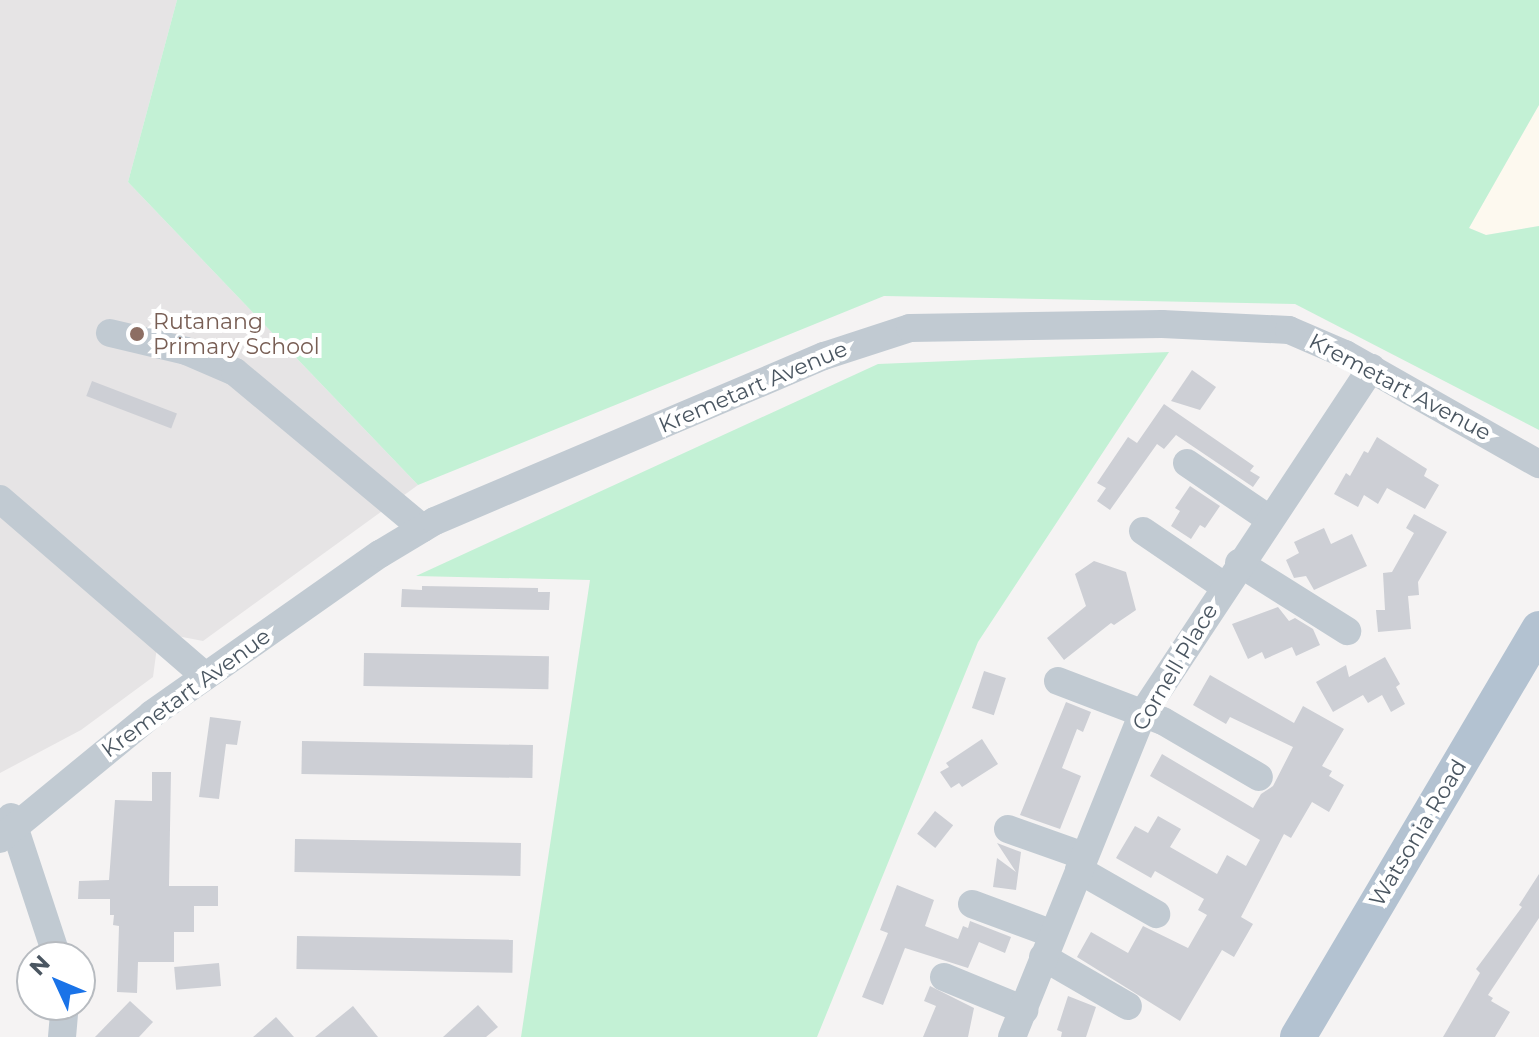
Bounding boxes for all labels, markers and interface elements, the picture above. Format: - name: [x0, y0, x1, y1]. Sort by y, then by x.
- place label: Rutanang Primary School: [153, 308, 320, 360]
- marker: Rutanang Primary School: [128, 325, 146, 343]
- street label: Kremetart Avenue: [1305, 328, 1495, 446]
- street label: Kremetart Avenue: [655, 335, 851, 439]
- street label: Cornell Place: [1127, 599, 1223, 735]
- street label: Kremetart Avenue: [96, 623, 276, 763]
- street label: Watsonia Road: [1364, 755, 1472, 911]
- north arrow: [16, 941, 96, 1021]
- text: N: [24, 950, 56, 981]

